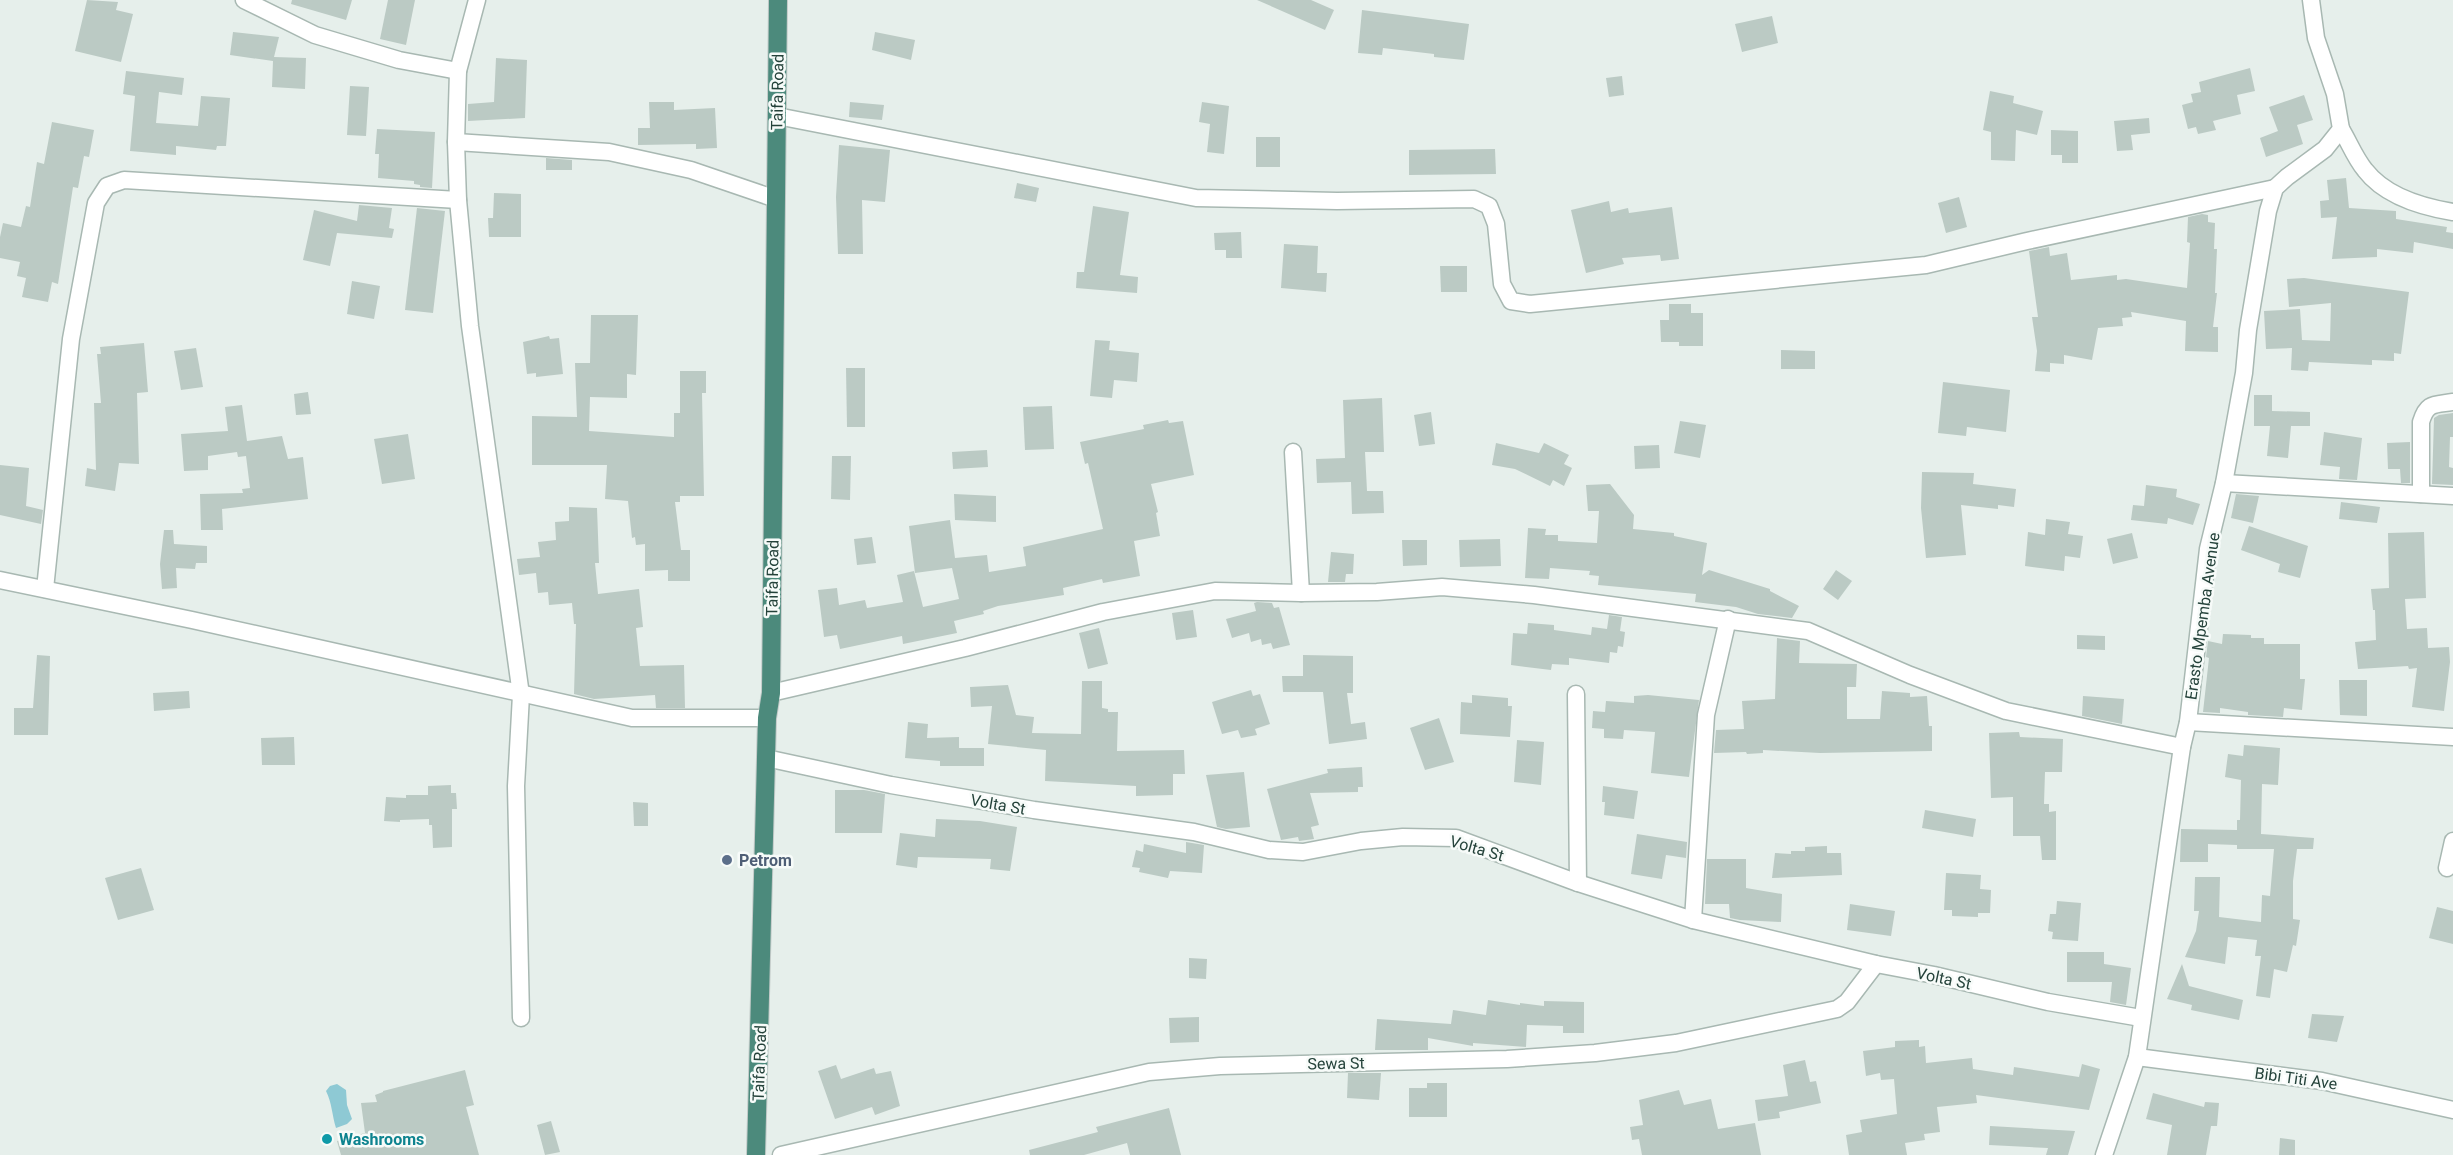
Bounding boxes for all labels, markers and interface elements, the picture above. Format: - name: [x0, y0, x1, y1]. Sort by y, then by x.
- street label: Taifa Road: [767, 54, 788, 130]
- street label: Erasto Mpemba Avenue: [2181, 531, 2224, 701]
- street label: Taifa Road: [762, 540, 783, 616]
- street label: Volta St: [969, 790, 1027, 819]
- street label: Volta St: [1448, 832, 1506, 865]
- place label: Petrom: [739, 851, 792, 870]
- marker: Petrom: [720, 853, 734, 867]
- street label: Volta St: [1915, 963, 1973, 994]
- street label: Taifa Road: [749, 1025, 770, 1101]
- street label: Sewa St: [1307, 1054, 1365, 1073]
- street label: Bibi Titi Ave: [2253, 1063, 2338, 1094]
- place label: Washrooms: [339, 1130, 424, 1149]
- marker: Washrooms: [320, 1132, 334, 1146]

